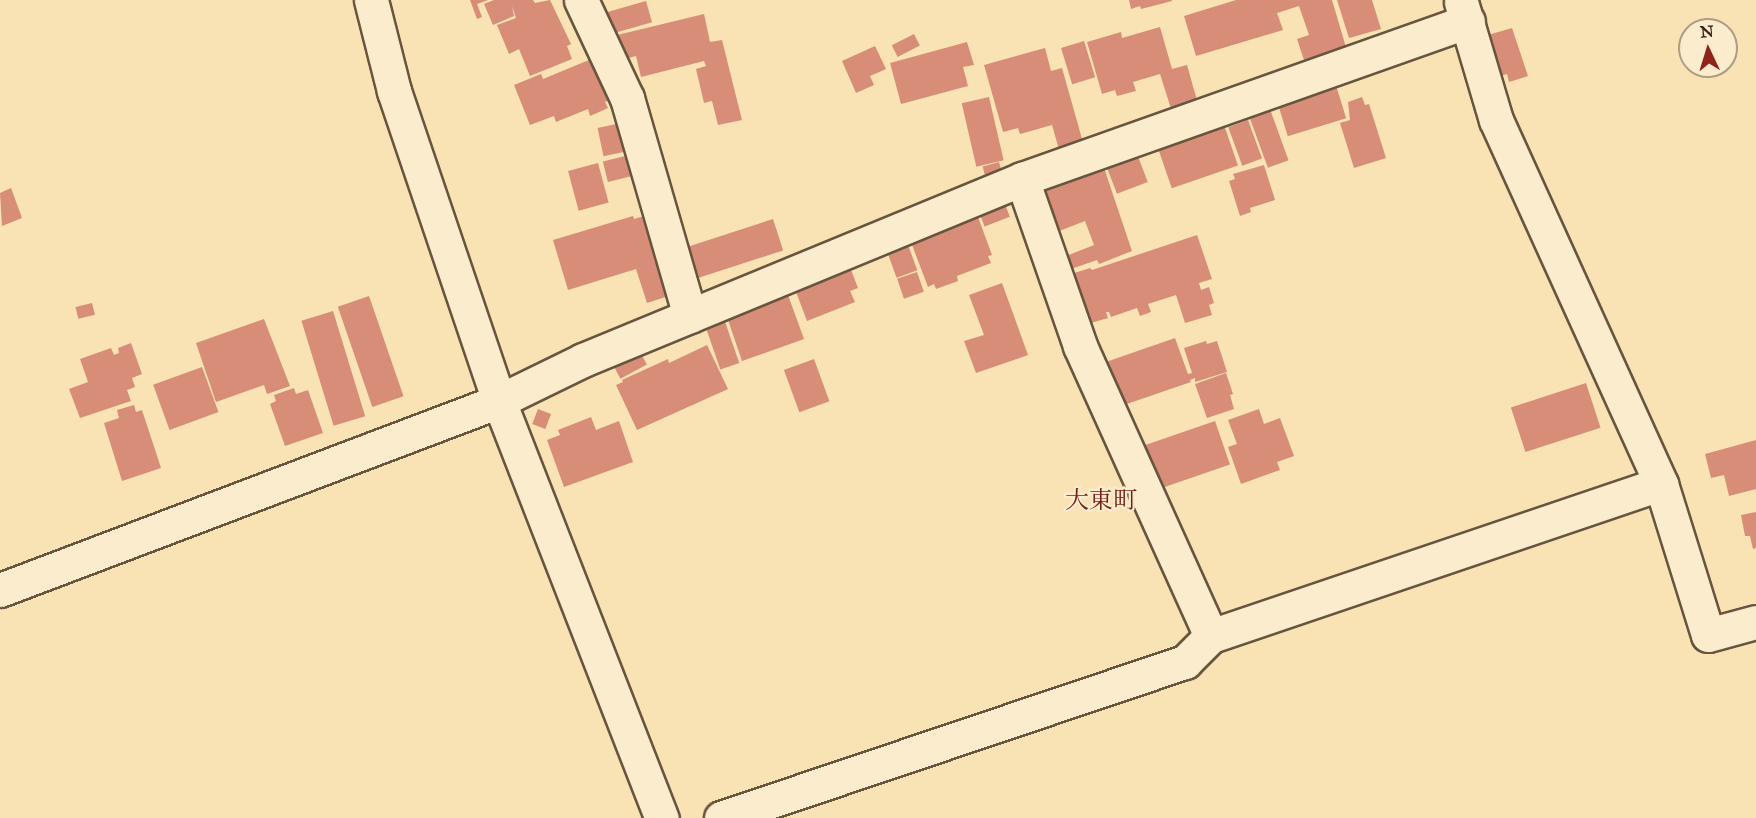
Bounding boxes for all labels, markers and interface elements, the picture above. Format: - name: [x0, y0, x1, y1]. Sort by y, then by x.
- north arrow: [1678, 18, 1738, 78]
- text: N: [1699, 22, 1714, 41]
- district label: 大東町: [1065, 487, 1137, 515]

